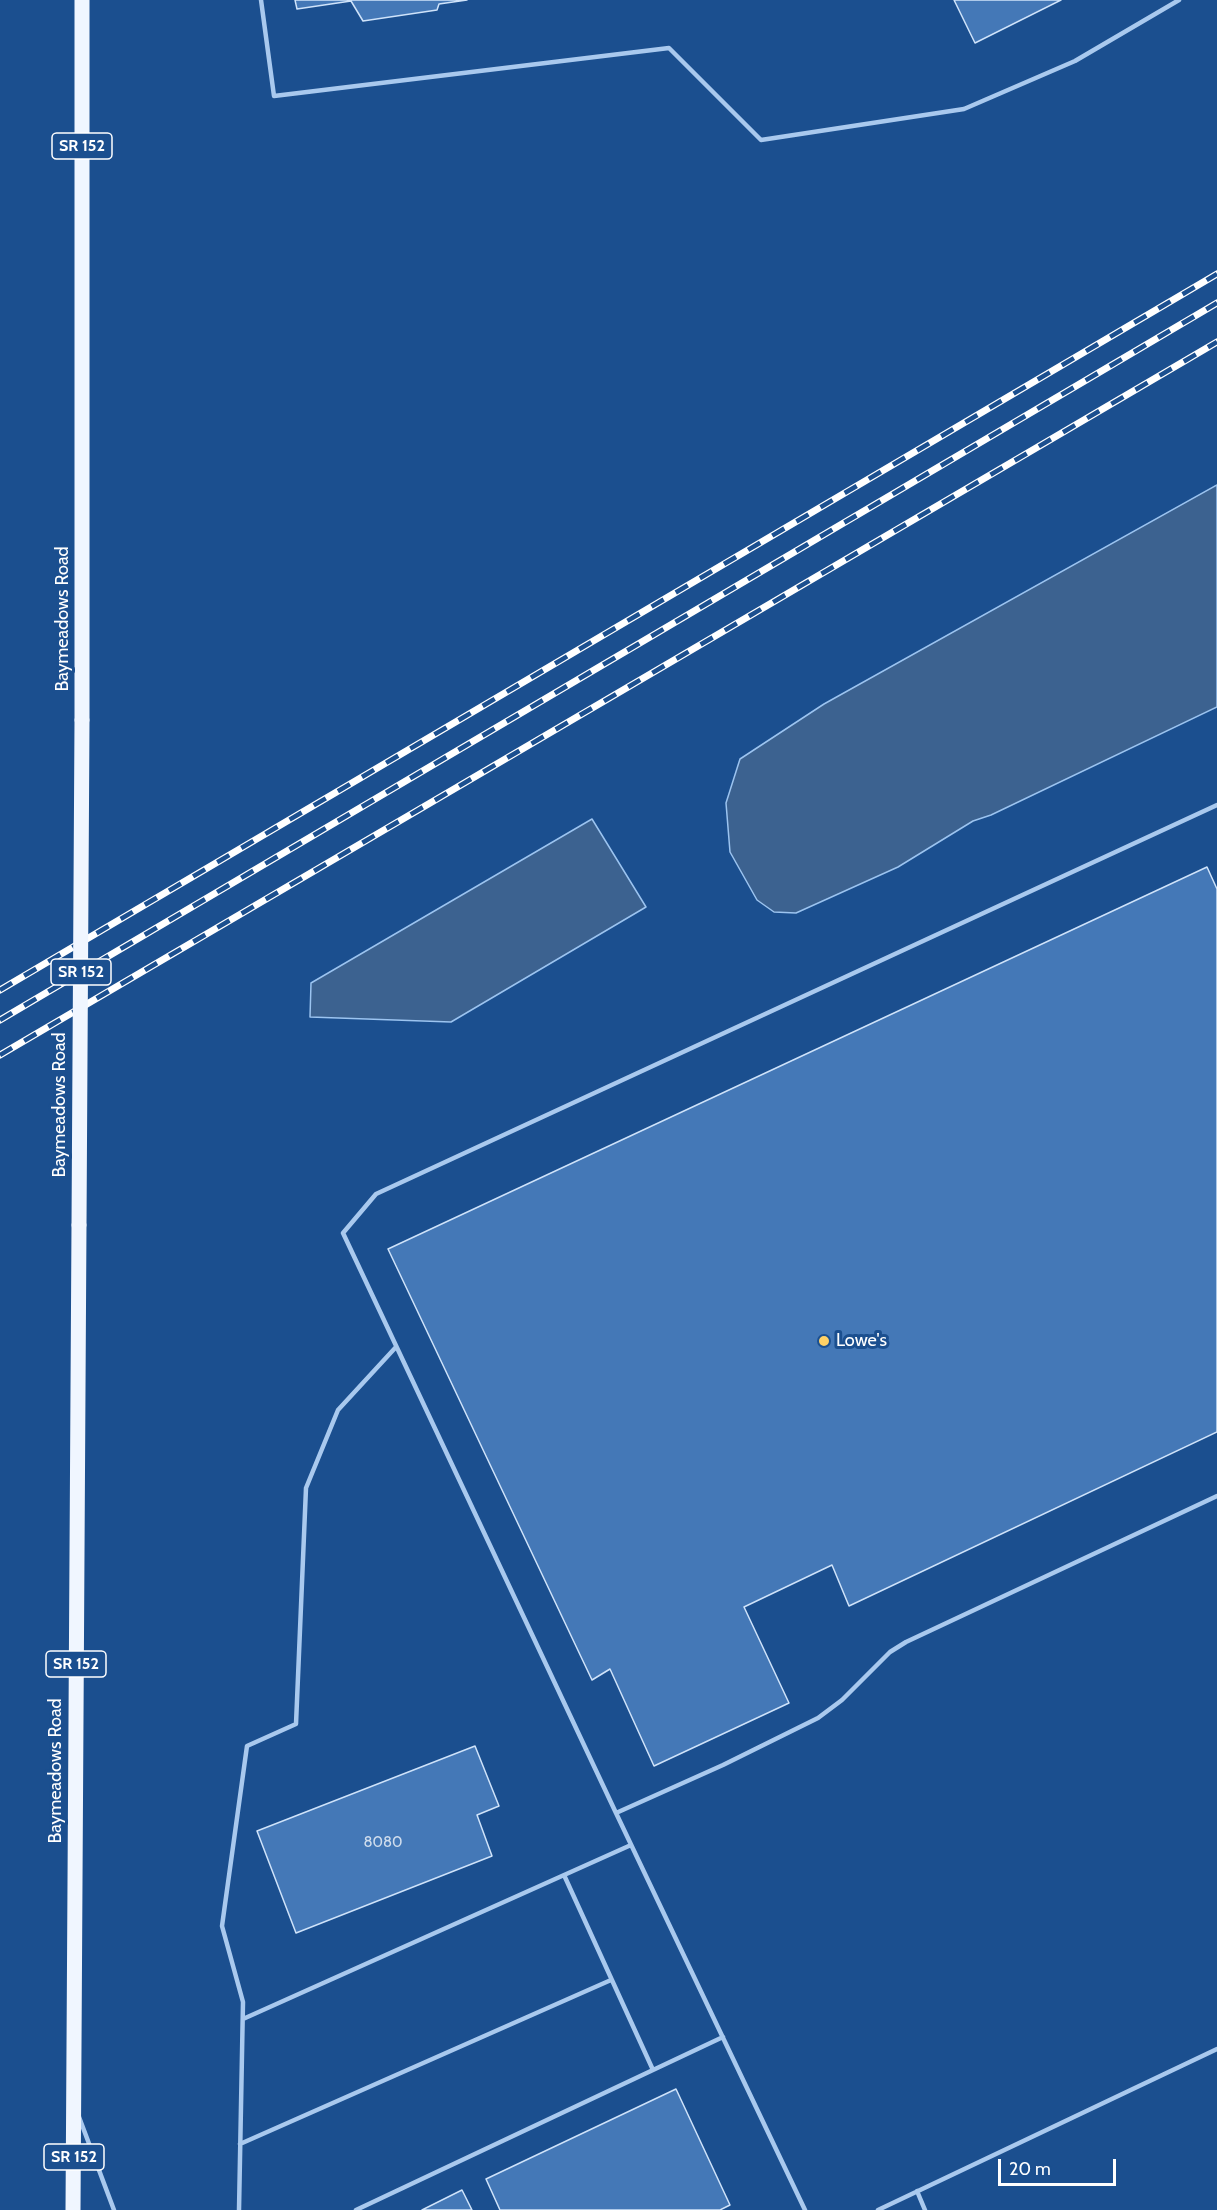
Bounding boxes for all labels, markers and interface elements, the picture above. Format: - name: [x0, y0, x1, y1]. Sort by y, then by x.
- road number: SR 152: [52, 133, 112, 159]
- street label: Baymeadows Road: [52, 546, 74, 692]
- road number: SR 152: [51, 959, 111, 985]
- street label: Baymeadows Road: [49, 1032, 71, 1178]
- place label: Lowe's: [836, 1330, 887, 1352]
- marker: Lowe's: [817, 1334, 831, 1348]
- road number: SR 152: [46, 1651, 106, 1677]
- street label: Baymeadows Road: [45, 1698, 67, 1844]
- house number: 8080: [363, 1834, 403, 1852]
- road number: SR 152: [44, 2144, 104, 2170]
- scale bar: [1001, 2147, 1120, 2185]
- text: 20 m: [1009, 2158, 1051, 2180]

